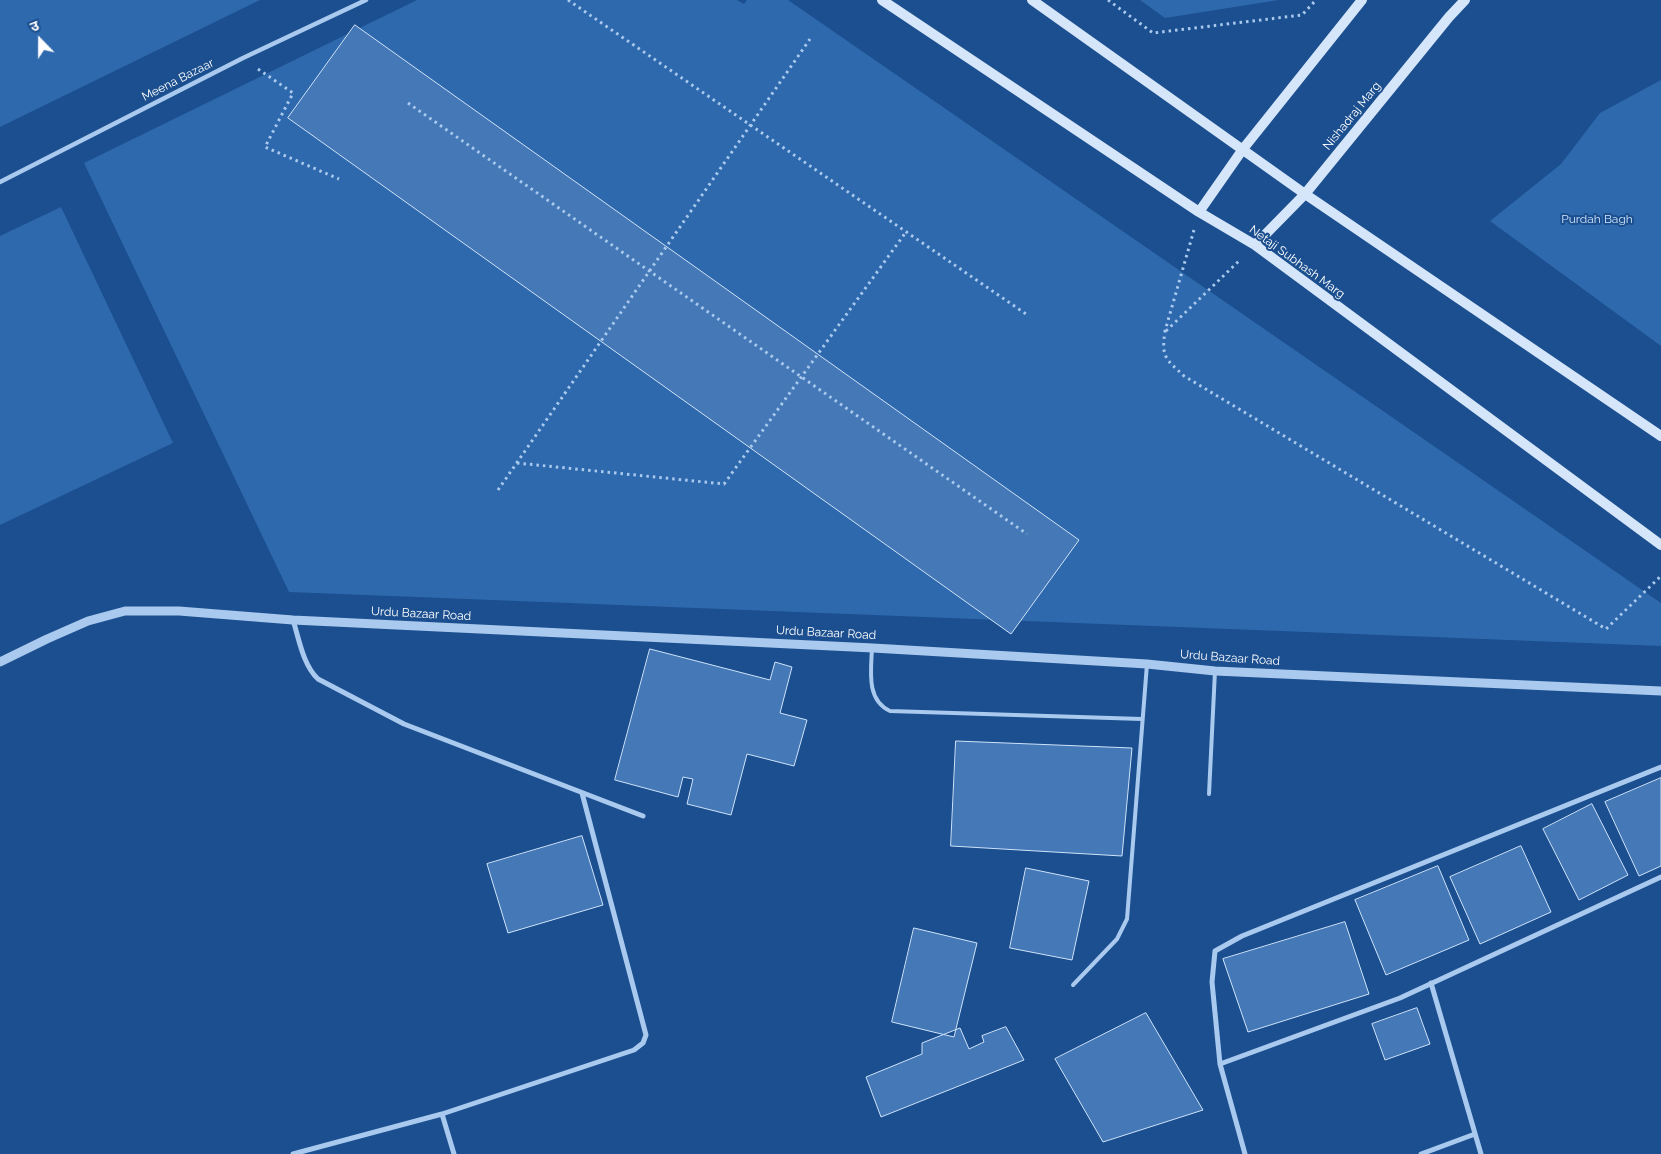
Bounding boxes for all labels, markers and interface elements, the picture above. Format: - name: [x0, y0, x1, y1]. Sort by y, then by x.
- north arrow: [15, 15, 65, 65]
- text: उ: [28, 17, 41, 35]
- street label: Meena Bazaar: [140, 56, 216, 104]
- street label: Nishadraj Marg: [1320, 79, 1384, 153]
- park label: Purdah Bagh: [1561, 212, 1633, 226]
- street label: Netaji Subhash Marg: [1246, 222, 1348, 302]
- street label: Urdu Bazaar Road: [371, 604, 471, 624]
- street label: Urdu Bazaar Road: [776, 623, 876, 643]
- street label: Urdu Bazaar Road: [1179, 647, 1281, 669]

